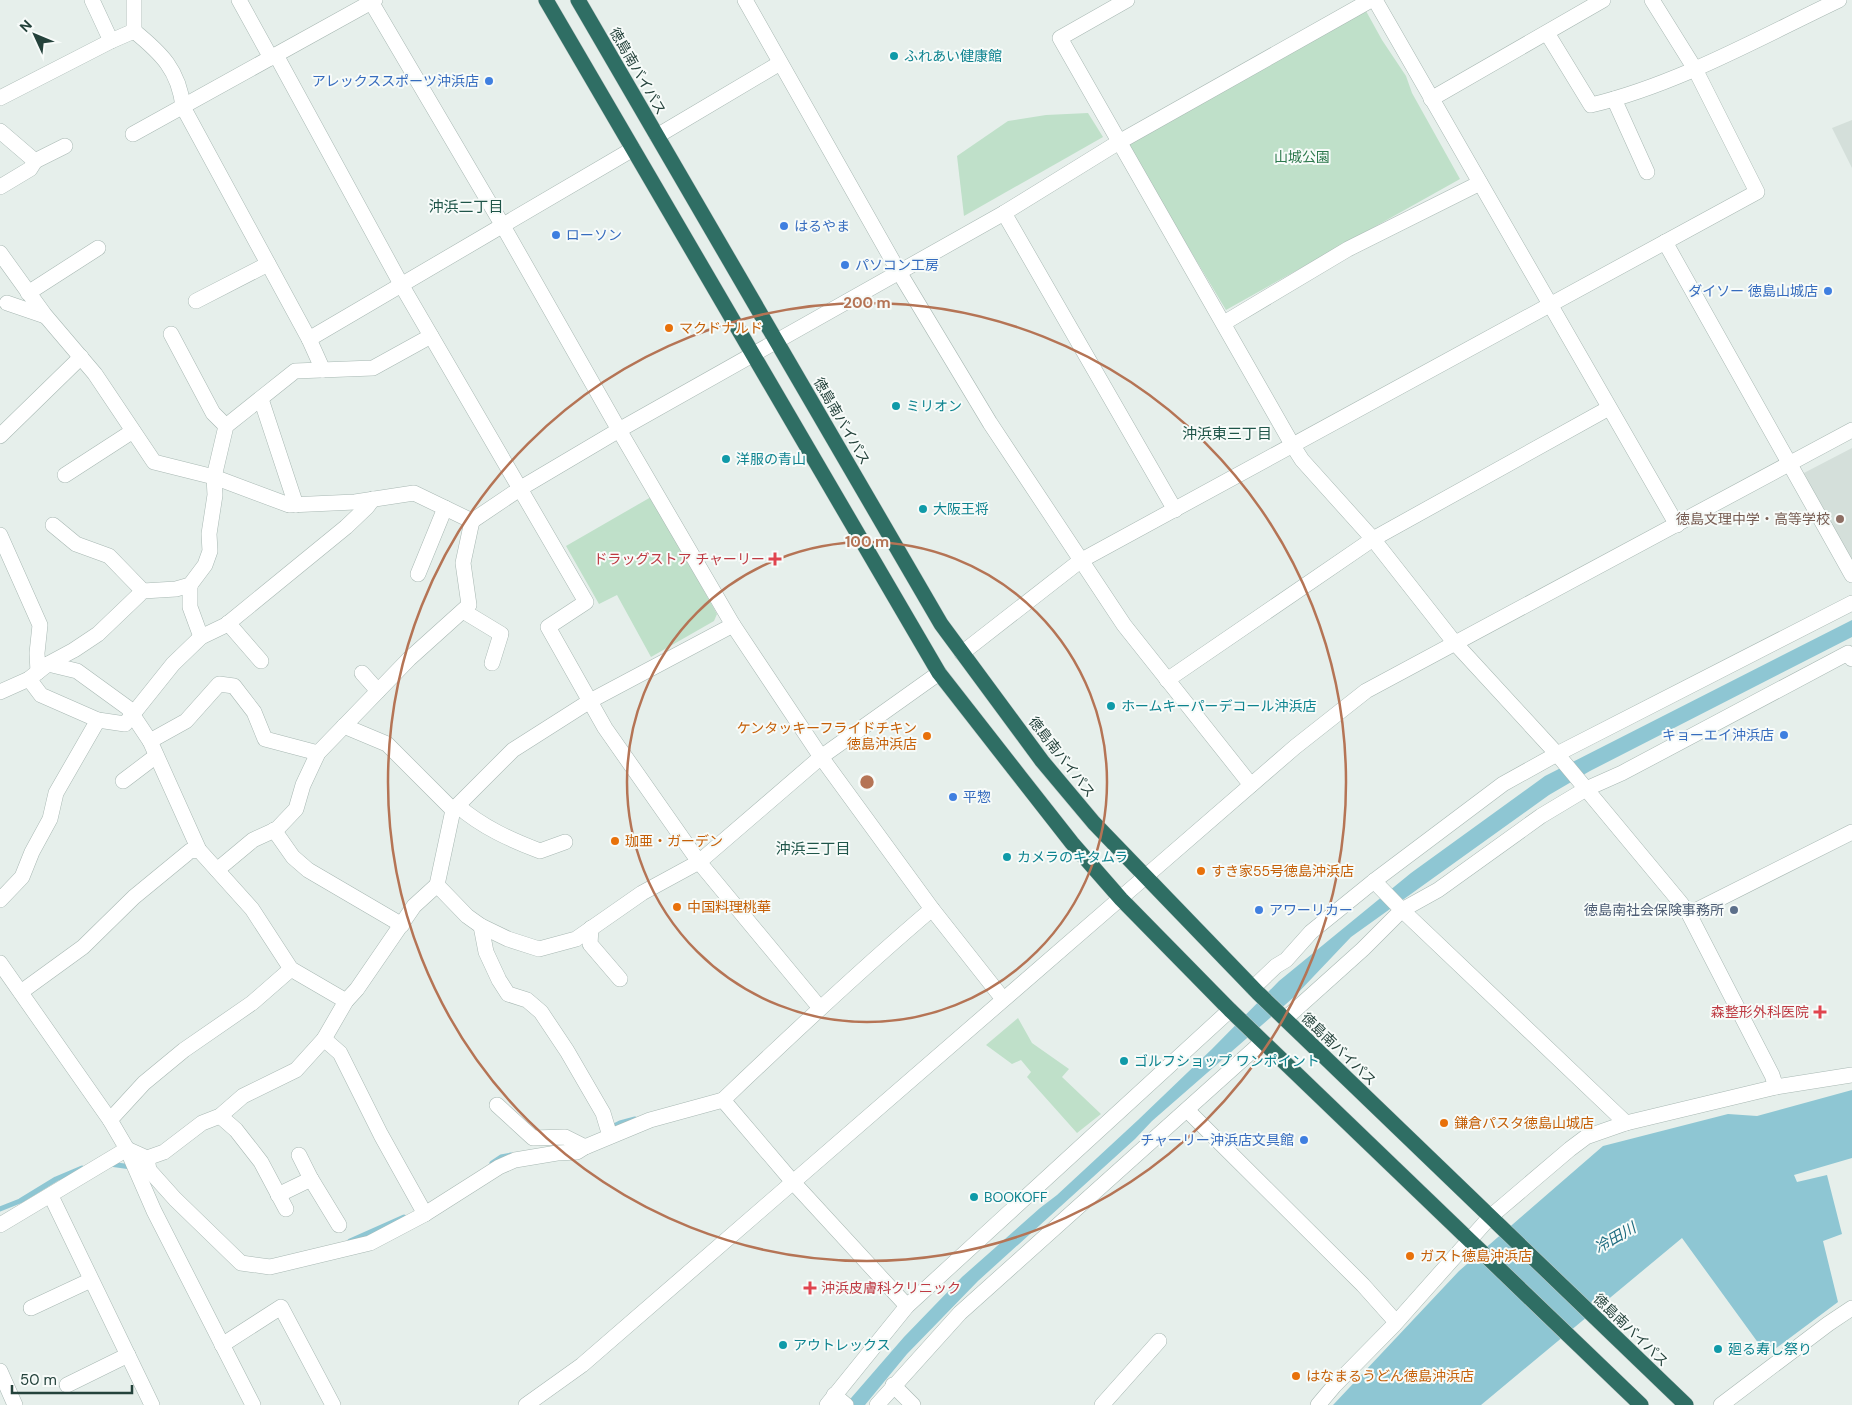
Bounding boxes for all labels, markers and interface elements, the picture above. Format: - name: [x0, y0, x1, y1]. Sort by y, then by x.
- north arrow: [10, 10, 60, 60]
- text: N: [16, 16, 36, 36]
- street label: 徳島南バイパス: [606, 24, 670, 118]
- place label: ふれあい健康館: [904, 47, 1002, 65]
- marker: ふれあい健康館: [888, 50, 900, 62]
- place label: アレックススポーツ沖浜店: [312, 72, 479, 90]
- marker: アレックススポーツ沖浜店: [483, 75, 495, 87]
- park label: 山城公園: [1274, 148, 1330, 166]
- district label: 沖浜二丁目: [428, 197, 504, 217]
- place label: はるやま: [794, 217, 850, 235]
- marker: はるやま: [778, 220, 790, 232]
- place label: ローソン: [566, 226, 622, 244]
- marker: ローソン: [550, 229, 562, 241]
- place label: パソコン工房: [855, 256, 939, 274]
- marker: パソコン工房: [839, 259, 851, 271]
- place label: ダイソー 徳島山城店: [1688, 282, 1818, 300]
- marker: ダイソー 徳島山城店: [1822, 285, 1834, 297]
- text: 200 m: [843, 293, 891, 313]
- place label: マクドナルド: [679, 319, 763, 337]
- marker: マクドナルド: [663, 322, 675, 334]
- street label: 徳島南バイパス: [810, 374, 874, 468]
- place label: ミリオン: [906, 397, 962, 415]
- marker: ミリオン: [890, 400, 902, 412]
- district label: 沖浜東三丁目: [1182, 424, 1272, 444]
- place label: 洋服の青山: [736, 450, 806, 468]
- marker: 洋服の青山: [720, 453, 732, 465]
- place label: 大阪王将: [933, 500, 989, 518]
- marker: 大阪王将: [917, 503, 929, 515]
- place label: 徳島文理中学・高等学校: [1676, 510, 1830, 528]
- marker: 徳島文理中学・高等学校: [1834, 513, 1846, 525]
- text: 100 m: [845, 532, 889, 552]
- place label: ドラッグストア チャーリー: [593, 550, 765, 568]
- marker: ドラッグストア チャーリー: [769, 553, 781, 565]
- place label: ホームキーパーデコール沖浜店: [1121, 697, 1316, 715]
- marker: ホームキーパーデコール沖浜店: [1105, 700, 1117, 712]
- street label: 徳島南バイパス: [1025, 713, 1099, 801]
- place label: ケンタッキーフライドチキン 徳島沖浜店: [737, 719, 917, 753]
- place label: キョーエイ沖浜店: [1662, 726, 1774, 744]
- marker: キョーエイ沖浜店: [1778, 729, 1790, 741]
- marker: ケンタッキーフライドチキン 徳島沖浜店: [921, 730, 933, 742]
- centre of rings: [858, 773, 876, 791]
- place label: 平惣: [963, 788, 991, 806]
- marker: 平惣: [947, 791, 959, 803]
- place label: 珈亜・ガーデン: [625, 832, 723, 850]
- marker: 珈亜・ガーデン: [609, 835, 621, 847]
- district label: 沖浜三丁目: [775, 839, 851, 859]
- place label: カメラのキタムラ: [1017, 848, 1128, 866]
- marker: カメラのキタムラ: [1001, 851, 1013, 863]
- place label: すき家55号徳島沖浜店: [1211, 862, 1354, 880]
- marker: すき家55号徳島沖浜店: [1195, 865, 1207, 877]
- place label: 中国料理桃華: [687, 898, 771, 916]
- marker: 中国料理桃華: [671, 901, 683, 913]
- place label: アワーリカー: [1269, 901, 1353, 919]
- place label: 徳島南社会保険事務所: [1584, 901, 1724, 919]
- marker: アワーリカー: [1253, 904, 1265, 916]
- marker: 徳島南社会保険事務所: [1728, 904, 1740, 916]
- place label: 森整形外科医院: [1711, 1003, 1809, 1021]
- marker: 森整形外科医院: [1813, 1005, 1827, 1019]
- street label: 徳島南バイパス: [1298, 1009, 1380, 1089]
- place label: ゴルフショップ ワンポイント: [1134, 1052, 1320, 1070]
- marker: ゴルフショップ ワンポイント: [1118, 1055, 1130, 1067]
- place label: 鎌倉パスタ徳島山城店: [1454, 1114, 1594, 1132]
- marker: 鎌倉パスタ徳島山城店: [1438, 1117, 1450, 1129]
- place label: チャーリー沖浜店文具館: [1140, 1131, 1294, 1149]
- marker: チャーリー沖浜店文具館: [1298, 1134, 1310, 1146]
- place label: BOOKOFF: [984, 1188, 1048, 1206]
- marker: BOOKOFF: [968, 1191, 980, 1203]
- water label: 冷田川: [1591, 1217, 1641, 1258]
- place label: ガスト徳島沖浜店: [1420, 1247, 1532, 1265]
- marker: ガスト徳島沖浜店: [1404, 1250, 1416, 1262]
- place label: 沖浜皮膚科クリニック: [821, 1279, 961, 1297]
- marker: 沖浜皮膚科クリニック: [803, 1281, 817, 1295]
- street label: 徳島南バイパス: [1590, 1290, 1672, 1370]
- place label: アウトレックス: [793, 1336, 891, 1354]
- marker: アウトレックス: [777, 1339, 789, 1351]
- place label: 廻る寿し祭り: [1728, 1340, 1812, 1358]
- marker: 廻る寿し祭り: [1712, 1343, 1724, 1355]
- scale bar: [12, 1362, 132, 1394]
- place label: はなまるうどん徳島沖浜店: [1306, 1367, 1474, 1385]
- text: 50 m: [20, 1370, 57, 1390]
- marker: はなまるうどん徳島沖浜店: [1290, 1370, 1302, 1382]

